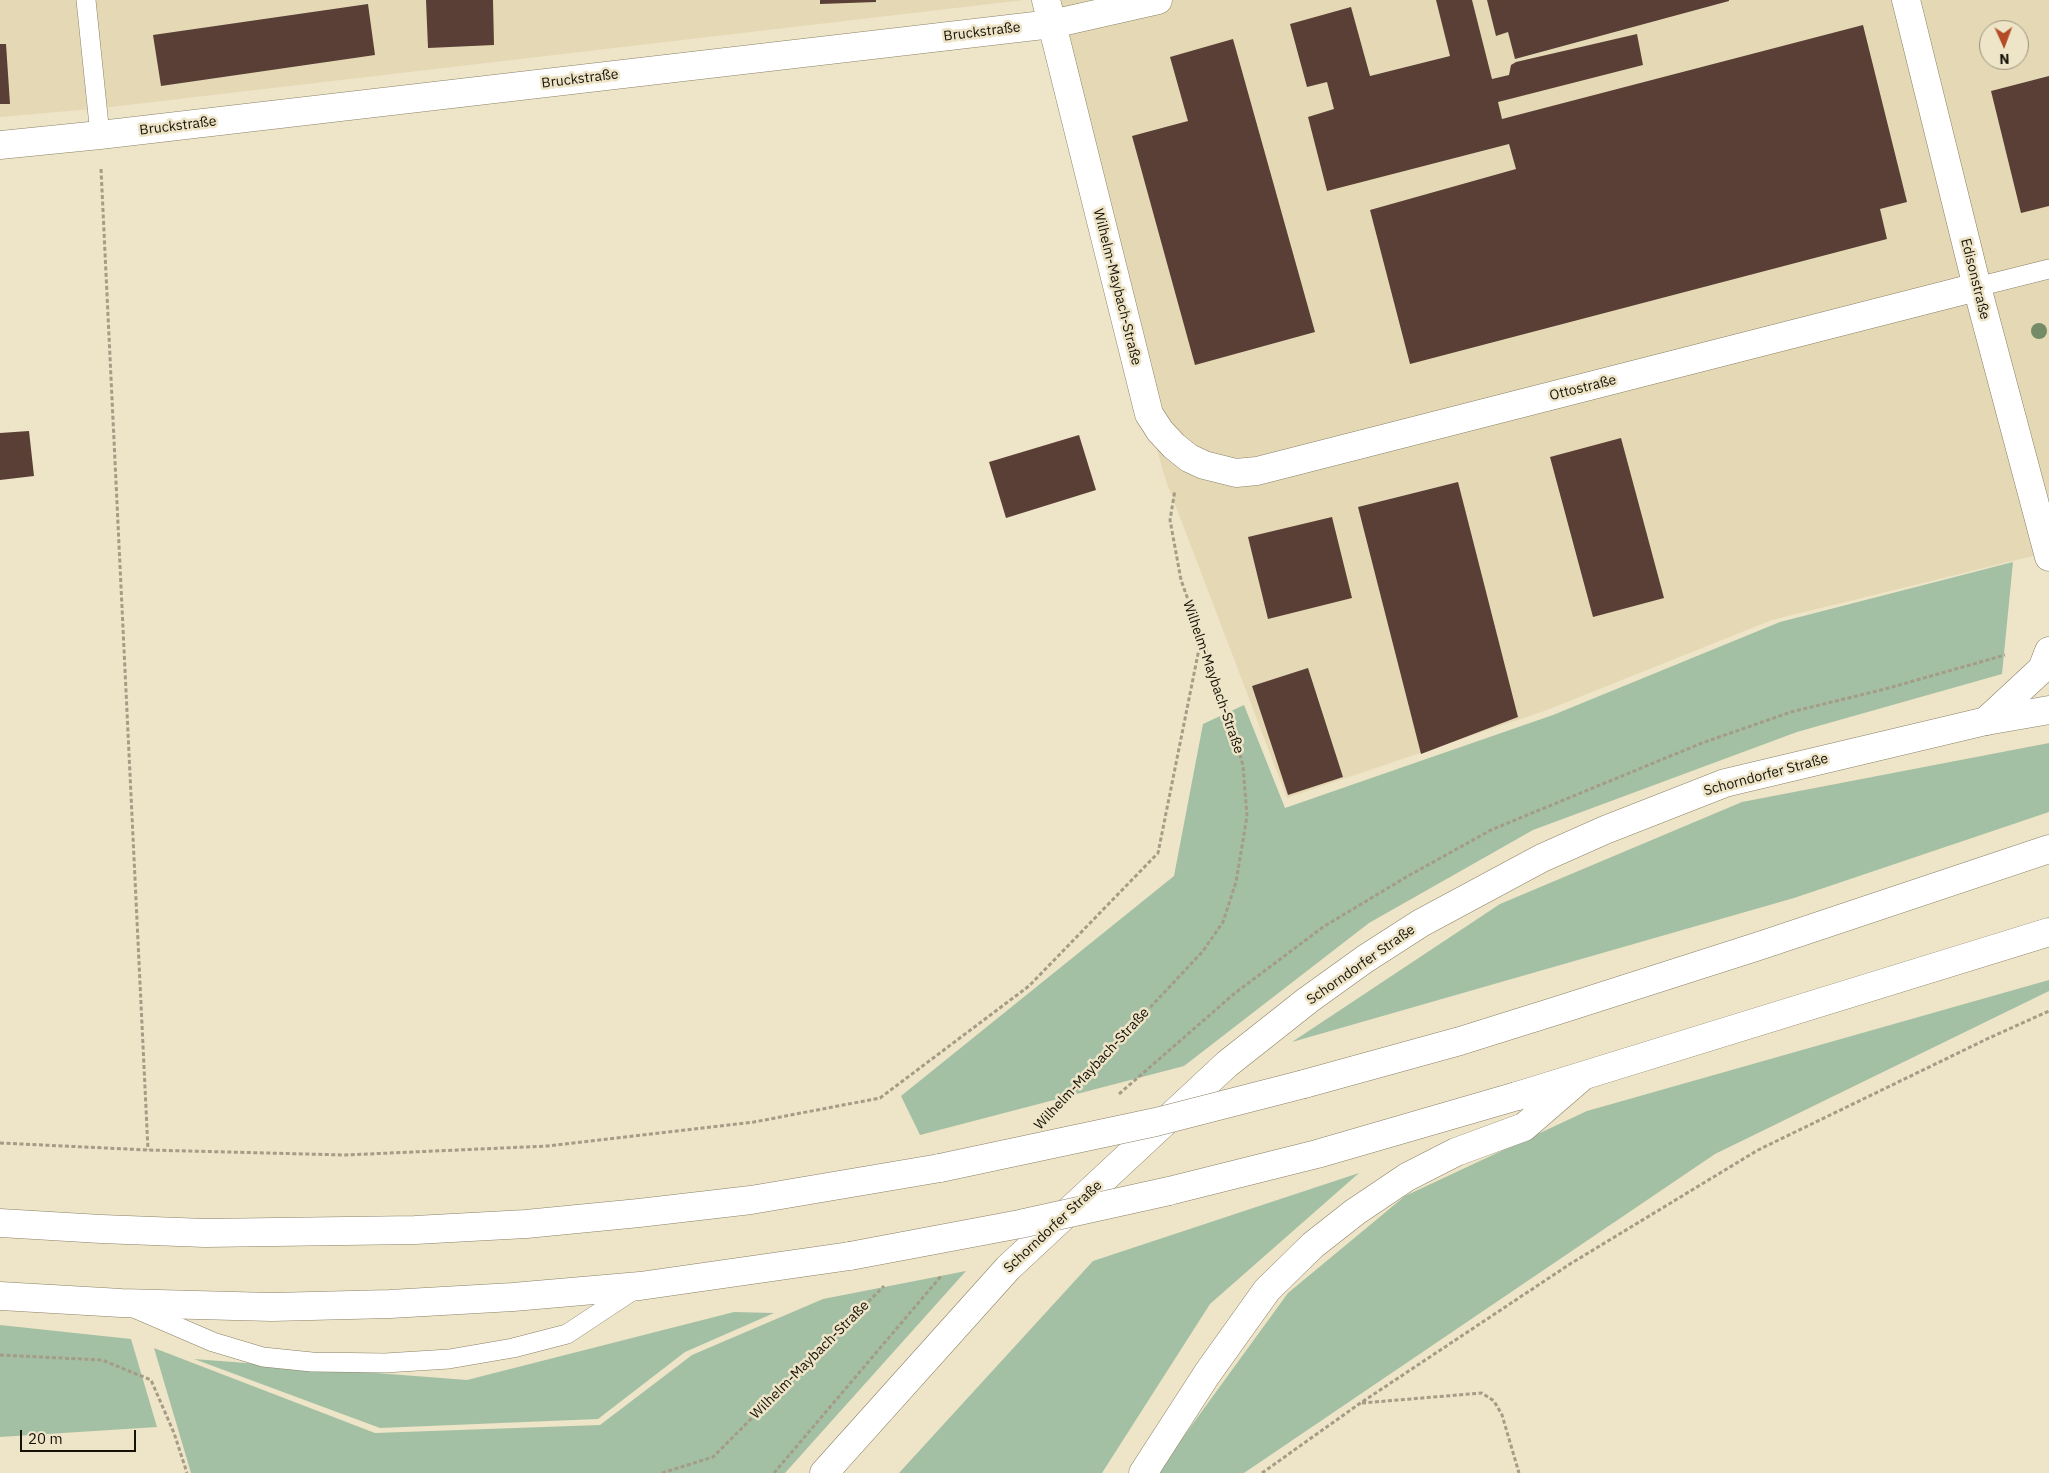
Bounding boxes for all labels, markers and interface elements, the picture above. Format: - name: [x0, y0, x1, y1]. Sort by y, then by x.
- street label: Bruckstraße: [943, 19, 1021, 45]
- north arrow: [1979, 20, 2029, 70]
- text: N: [1999, 50, 2010, 68]
- street label: Bruckstraße: [541, 66, 619, 92]
- street label: Bruckstraße: [139, 113, 217, 139]
- street label: Wilhelm-Maybach-Straße: [1089, 207, 1145, 367]
- street label: Edisonstraße: [1957, 237, 1993, 321]
- street label: Ottostraße: [1548, 372, 1618, 404]
- street label: Wilhelm-Maybach-Straße: [1179, 598, 1247, 756]
- street label: Schorndorfer Straße: [1702, 750, 1830, 800]
- street label: Schorndorfer Straße: [1304, 921, 1418, 1009]
- street label: Wilhelm-Maybach-Straße: [1031, 1004, 1153, 1134]
- street label: Schorndorfer Straße: [1000, 1177, 1106, 1277]
- street label: Wilhelm-Maybach-Straße: [747, 1297, 873, 1423]
- scale bar: [22, 1420, 139, 1452]
- text: 20 m: [28, 1429, 63, 1448]

